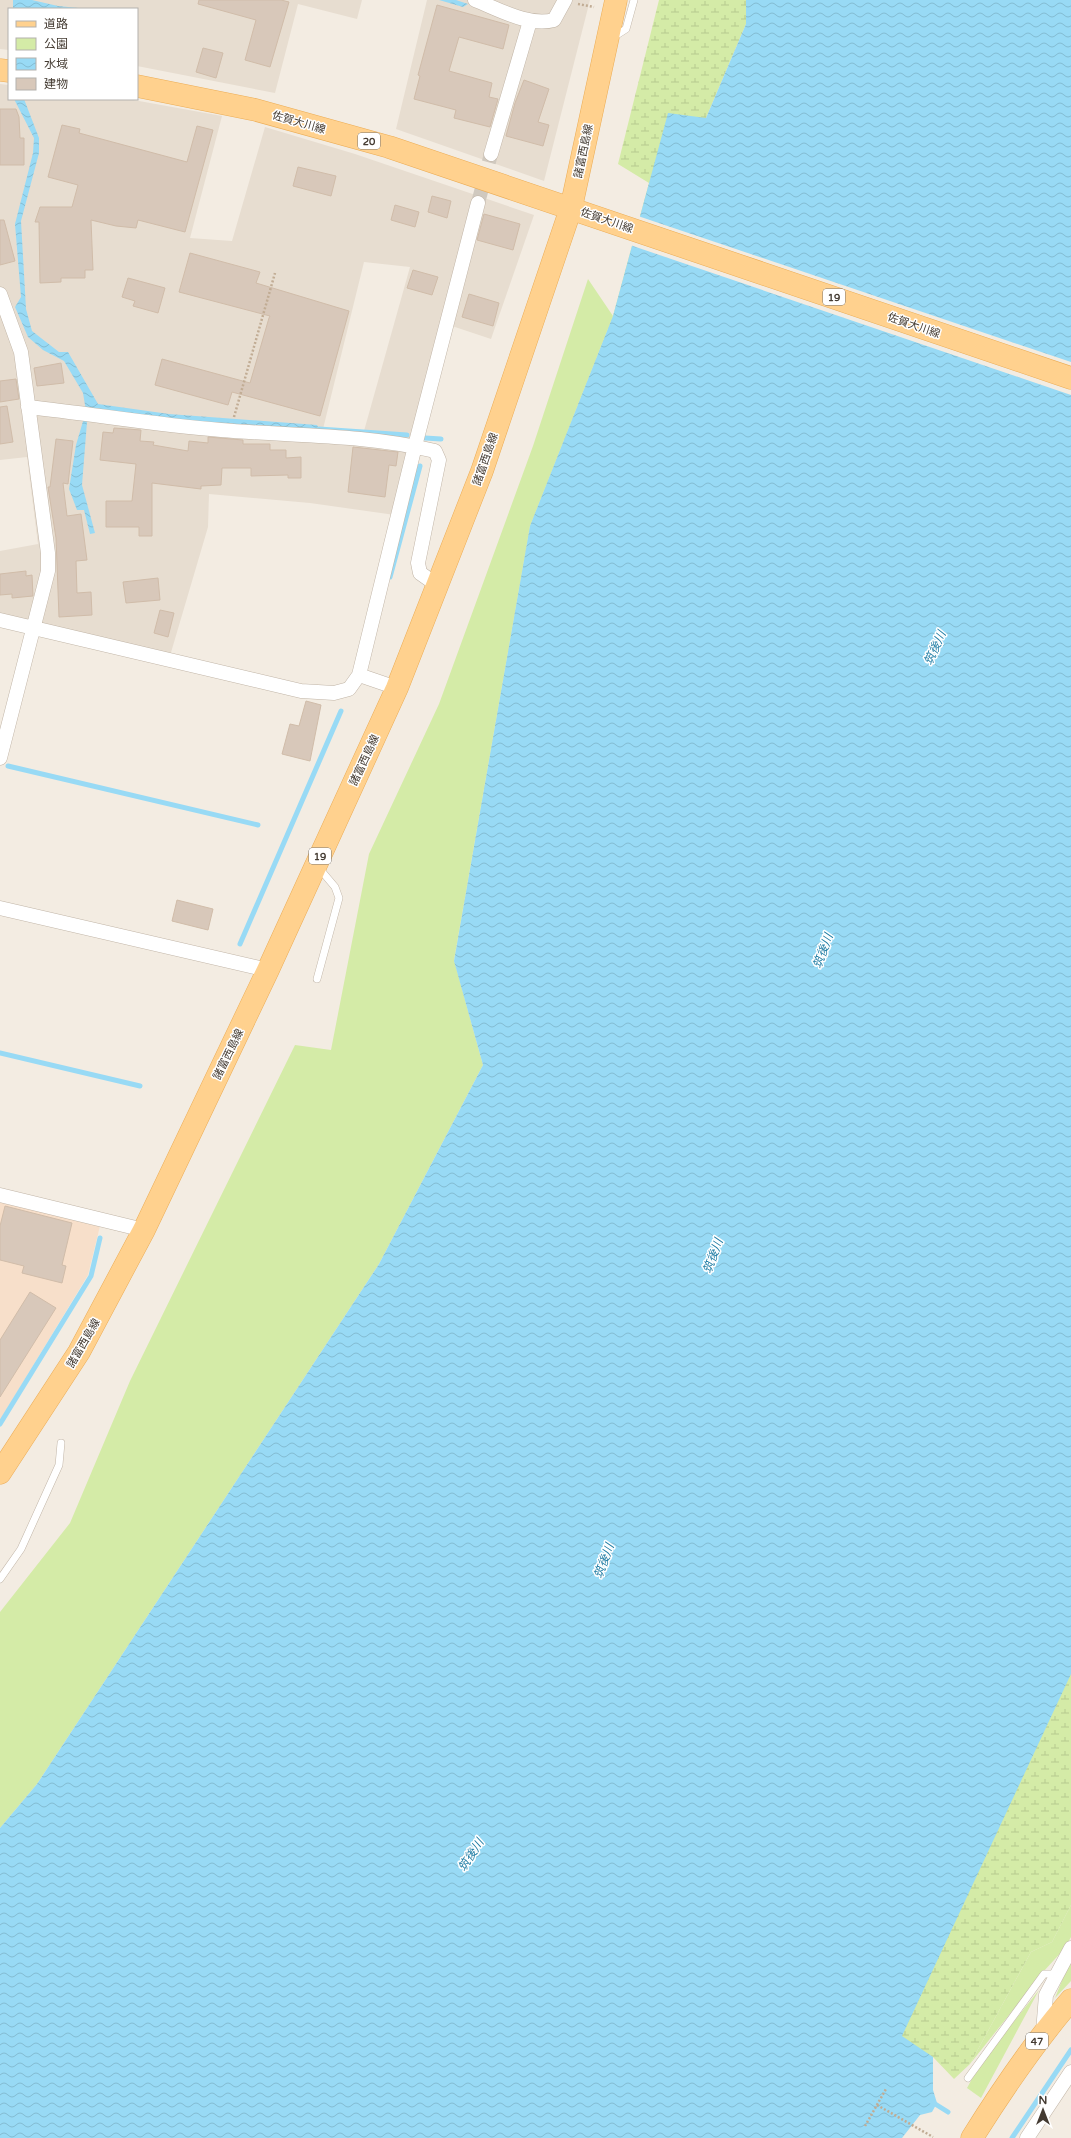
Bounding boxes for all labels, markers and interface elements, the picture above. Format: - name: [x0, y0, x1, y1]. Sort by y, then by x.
- legend: [8, 8, 138, 100]
- text: 道路: [44, 17, 68, 31]
- text: 公園: [44, 37, 68, 51]
- text: 水域: [44, 57, 68, 71]
- text: 建物: [44, 77, 68, 91]
- street label: 佐賀大川線: [271, 109, 327, 136]
- street label: 諸富西島線: [571, 123, 596, 179]
- road number: 20: [358, 133, 380, 149]
- street label: 佐賀大川線: [579, 205, 635, 236]
- road number: 19: [823, 289, 845, 305]
- street label: 佐賀大川線: [886, 310, 942, 341]
- street label: 諸富西島線: [470, 431, 501, 487]
- water label: 筑後川: [921, 627, 950, 667]
- street label: 諸富西島線: [347, 733, 382, 788]
- road number: 19: [309, 848, 331, 864]
- water label: 筑後川: [810, 930, 836, 970]
- street label: 諸富西島線: [211, 1027, 246, 1082]
- water label: 筑後川: [700, 1235, 726, 1275]
- street label: 諸富西島線: [64, 1316, 103, 1370]
- water label: 筑後川: [591, 1540, 617, 1580]
- water label: 筑後川: [455, 1834, 488, 1874]
- road number: 47: [1026, 2033, 1048, 2049]
- north arrow: [1023, 2090, 1063, 2130]
- text: N: [1039, 2094, 1047, 2107]

